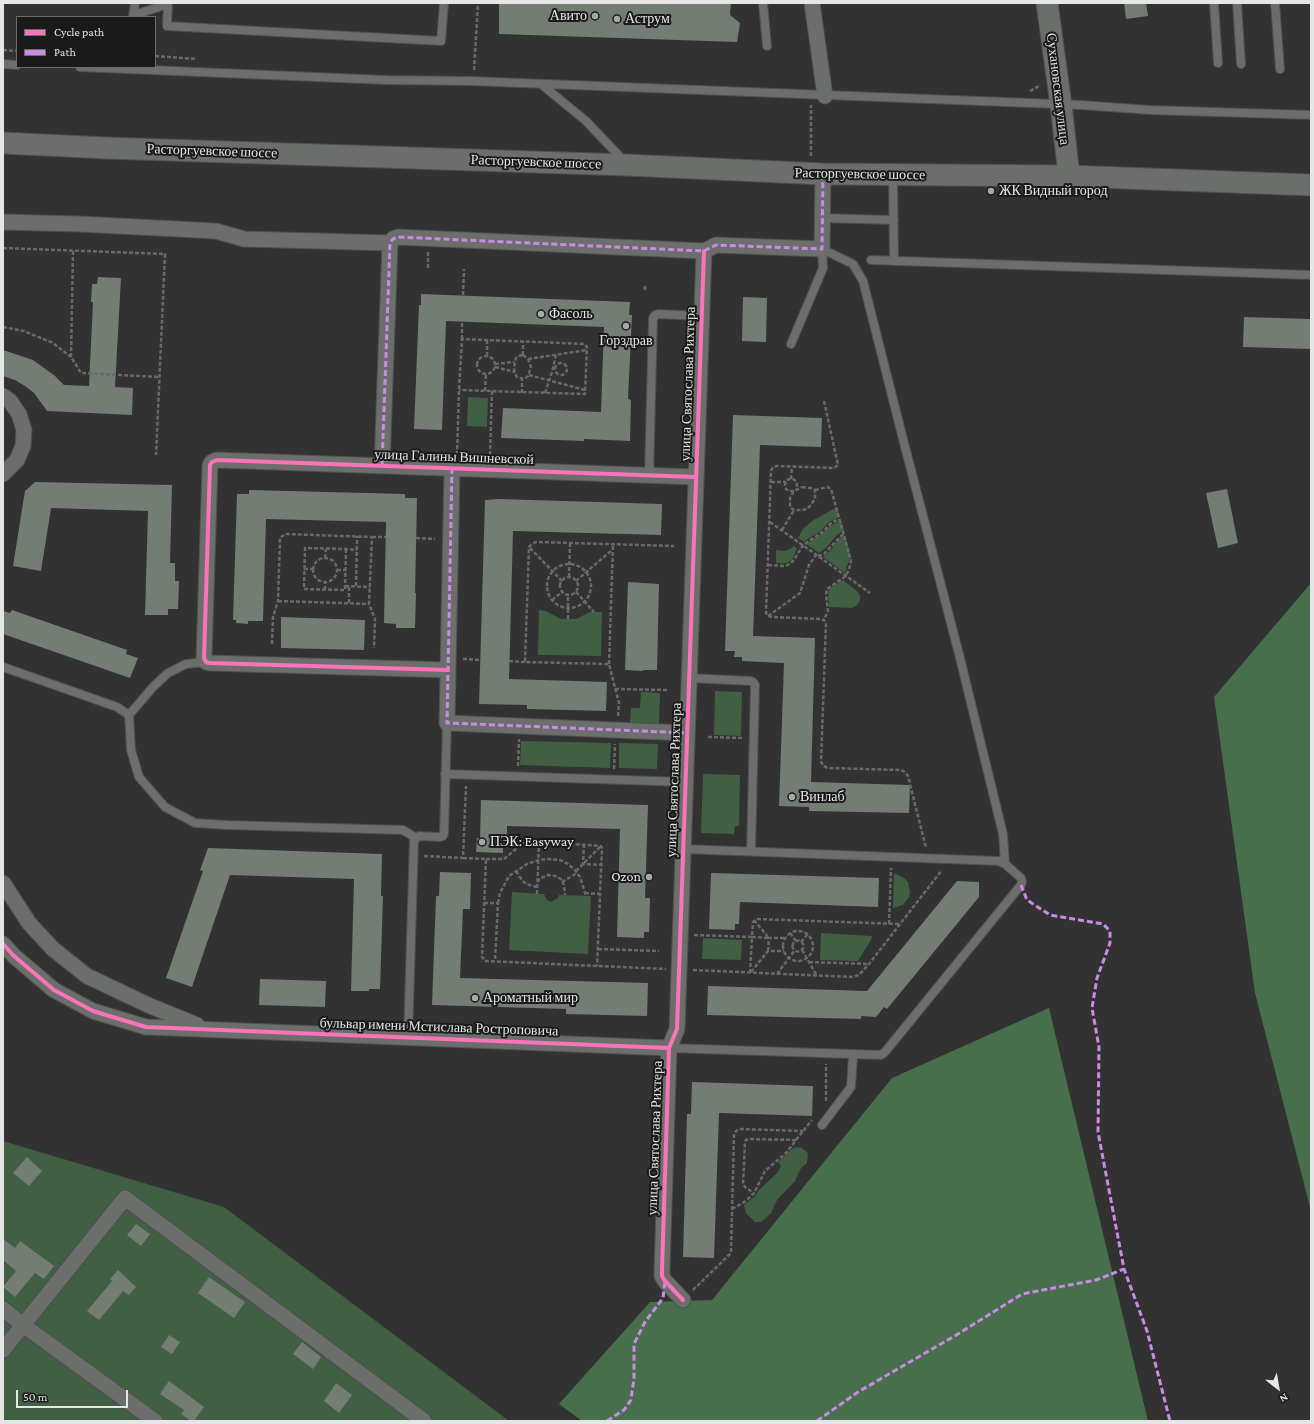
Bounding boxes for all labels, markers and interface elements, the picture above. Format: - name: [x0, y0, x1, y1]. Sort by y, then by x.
- place label: Авито: [550, 8, 587, 24]
- marker: Авито: [590, 11, 600, 21]
- place label: Аструм: [625, 11, 670, 27]
- marker: Аструм: [612, 14, 622, 24]
- legend: [16, 16, 156, 68]
- text: Cycle path: [54, 25, 104, 39]
- street label: Сухановская улица: [1043, 32, 1073, 146]
- text: Path: [54, 45, 76, 59]
- street label: Расторгуевское шоссе: [146, 140, 278, 162]
- street label: Расторгуевское шоссе: [470, 151, 602, 173]
- street label: Расторгуевское шоссе: [795, 164, 925, 184]
- place label: ЖК Видный город: [999, 183, 1108, 199]
- marker: ЖК Видный город: [986, 186, 996, 196]
- place label: Фасоль: [549, 306, 593, 322]
- street label: улица Святослава Рихтера: [677, 306, 699, 462]
- marker: Фасоль: [536, 309, 546, 319]
- marker: Горздрав: [621, 321, 631, 331]
- place label: Горздрав: [599, 333, 653, 349]
- street label: улица Галины Вишневской: [374, 446, 534, 468]
- street label: улица Святослава Рихтера: [663, 702, 685, 858]
- place label: Винлаб: [800, 789, 845, 805]
- marker: Винлаб: [787, 792, 797, 802]
- place label: ПЭК: Easyway: [490, 834, 574, 850]
- marker: ПЭК: Easyway: [477, 837, 487, 847]
- place label: Ozon: [611, 869, 641, 885]
- marker: Ozon: [644, 872, 654, 882]
- place label: Ароматный мир: [483, 990, 578, 1006]
- marker: Ароматный мир: [470, 993, 480, 1003]
- street label: бульвар имени Мстислава Ростроповича: [319, 1014, 559, 1040]
- street label: улица Святослава Рихтера: [644, 1060, 666, 1216]
- north arrow: [1258, 1368, 1298, 1408]
- scale bar: [18, 1382, 130, 1408]
- text: 50 m: [23, 1390, 47, 1404]
- text: N: [1278, 1391, 1290, 1405]

